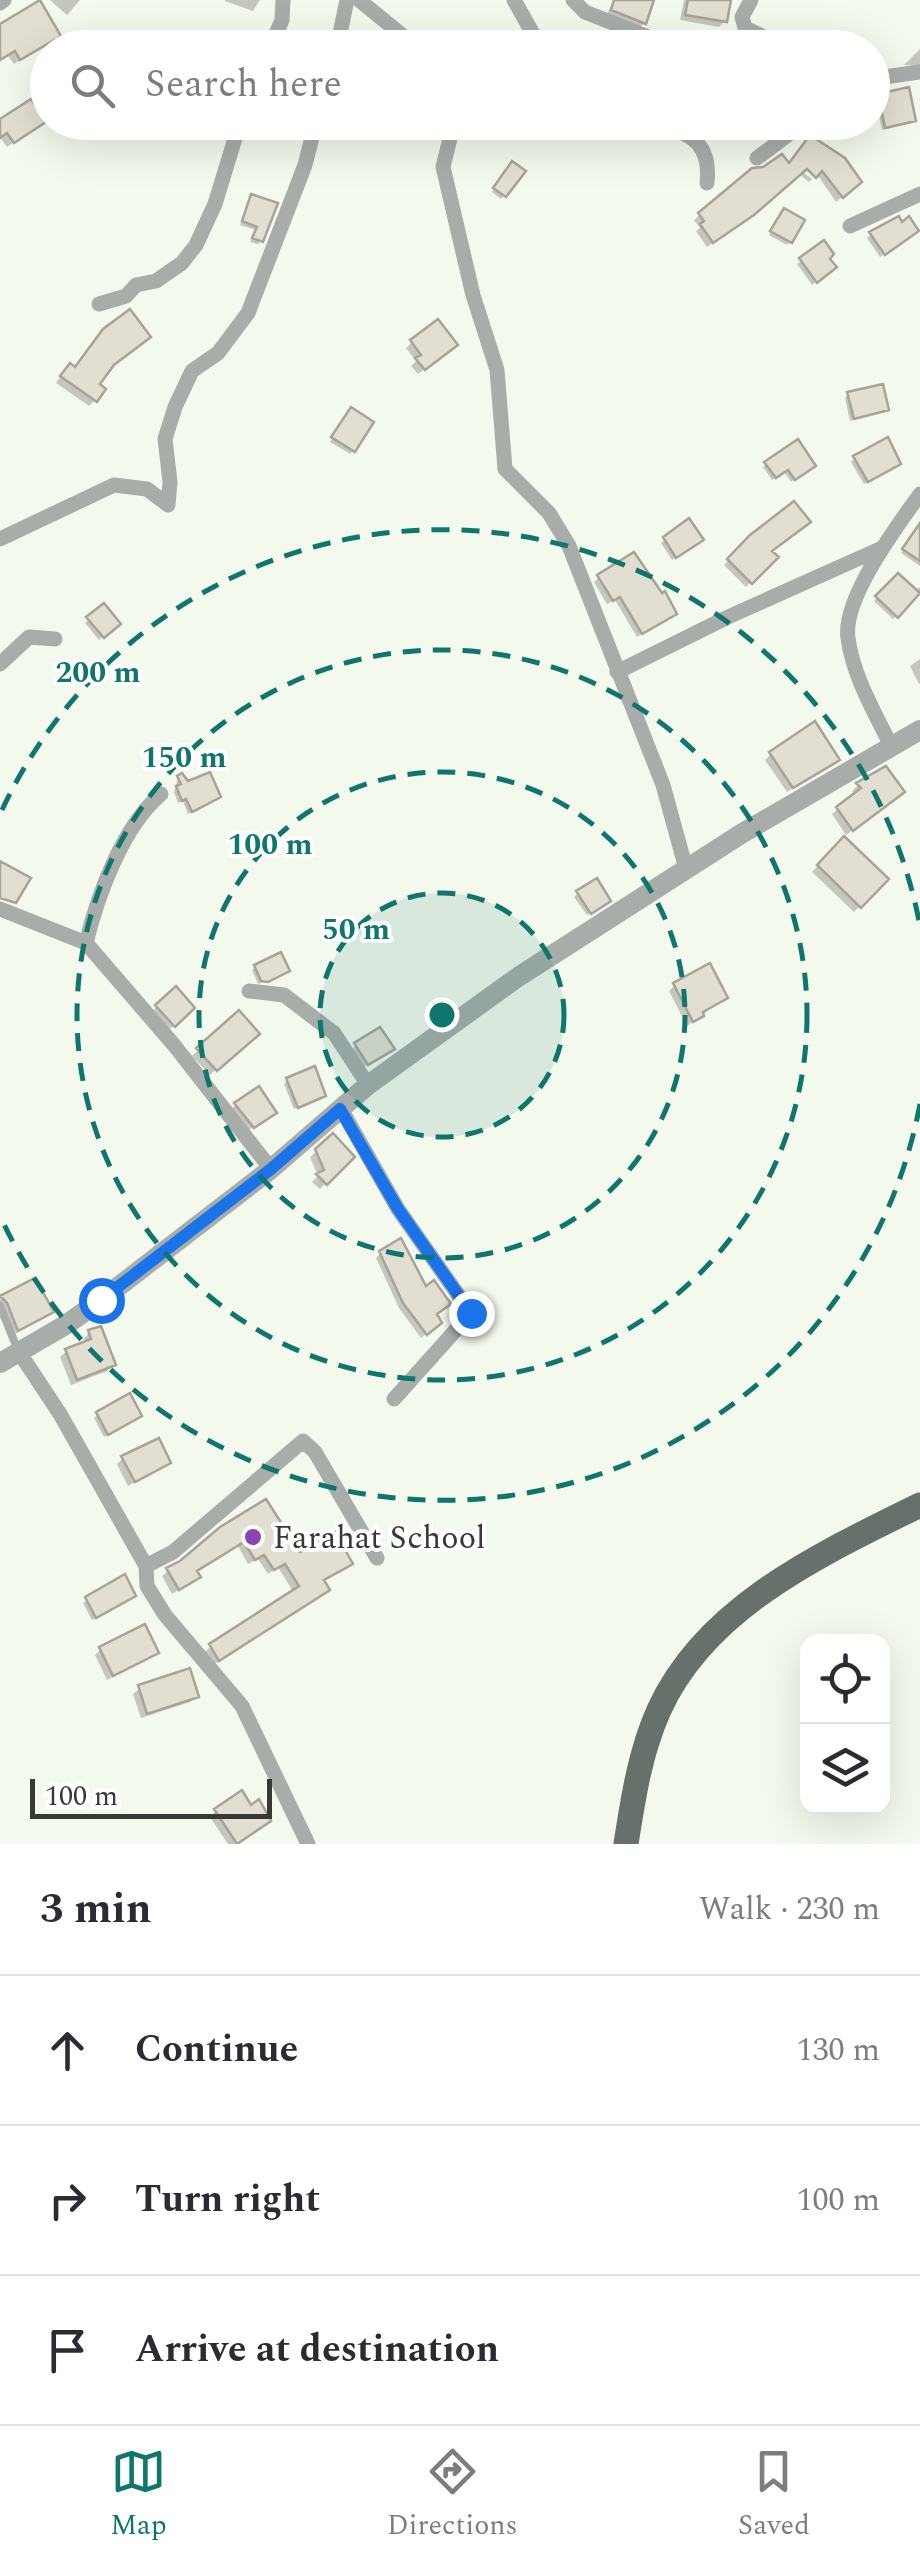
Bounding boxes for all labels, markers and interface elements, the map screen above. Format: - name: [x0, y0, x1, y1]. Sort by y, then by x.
- search box: [30, 30, 890, 140]
- text: Search here: [145, 56, 342, 114]
- icon: search: [65, 58, 120, 113]
- text: 200 m: [55, 650, 141, 696]
- text: 150 m: [141, 735, 227, 781]
- text: 100 m: [227, 822, 313, 868]
- text: 50 m: [322, 907, 390, 953]
- centre of rings: [424, 997, 460, 1033]
- route start: [79, 1278, 125, 1324]
- route end: [449, 1291, 495, 1337]
- place label: Farahat School: [273, 1514, 485, 1563]
- marker: Farahat School: [242, 1526, 264, 1548]
- map controls: [800, 1634, 890, 1814]
- button: locate: [800, 1634, 890, 1724]
- button: layers: [800, 1724, 890, 1814]
- scale bar: [30, 1774, 272, 1818]
- text: 100 m: [45, 1775, 118, 1818]
- text: 3 min: [40, 1878, 152, 1941]
- text: Walk · 230 m: [699, 1885, 880, 1934]
- text: Continue: [135, 2021, 298, 2079]
- icon: ahead: [40, 2023, 95, 2078]
- text: 130 m: [796, 2026, 880, 2075]
- text: Turn right: [135, 2171, 320, 2229]
- icon: right: [40, 2173, 95, 2228]
- text: 100 m: [796, 2176, 880, 2225]
- text: Arrive at destination: [135, 2321, 499, 2379]
- icon: arrive: [40, 2323, 95, 2378]
- tab: Map: [110, 2444, 167, 2547]
- tab: Directions: [387, 2444, 518, 2547]
- tab: Saved: [738, 2444, 810, 2547]

